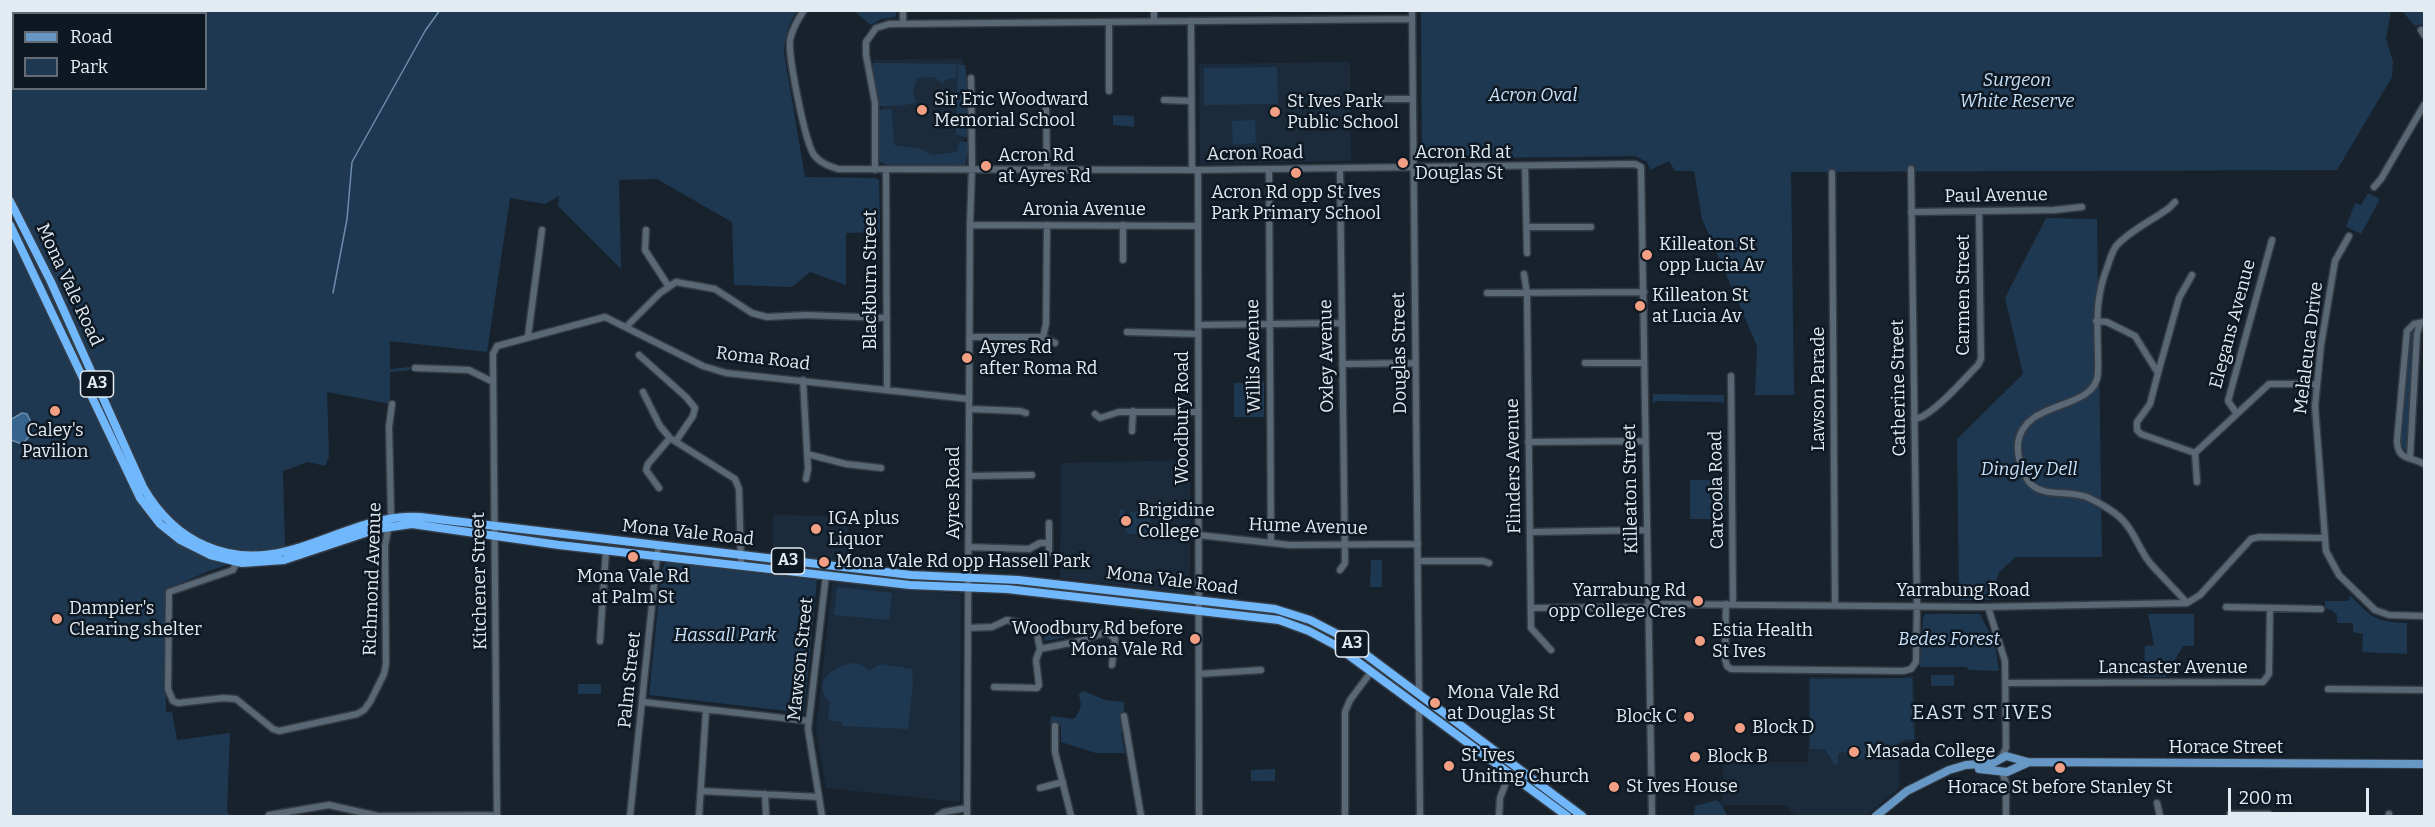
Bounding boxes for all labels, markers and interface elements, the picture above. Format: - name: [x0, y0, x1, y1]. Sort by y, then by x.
- legend: [12, 12, 207, 90]
- text: Road: [70, 26, 112, 48]
- text: Park: [70, 56, 108, 78]
- park label: Surgeon White Reserve: [1959, 70, 2075, 112]
- park label: Acron Oval: [1489, 85, 1577, 107]
- place label: Sir Eric Woodward Memorial School: [934, 89, 1088, 132]
- place label: St Ives Park Public School: [1287, 91, 1399, 134]
- marker: Sir Eric Woodward Memorial School: [915, 103, 929, 117]
- marker: St Ives Park Public School: [1268, 105, 1282, 119]
- street label: Acron Road: [1207, 142, 1303, 166]
- place label: Acron Rd at Douglas St: [1415, 142, 1511, 184]
- place label: Acron Rd at Ayres Rd: [998, 145, 1091, 188]
- marker: Acron Rd at Douglas St: [1396, 156, 1410, 170]
- marker: Acron Rd at Ayres Rd: [979, 159, 993, 173]
- marker: Acron Rd opp St Ives Park Primary School: [1289, 166, 1303, 180]
- place label: Acron Rd opp St Ives Park Primary School: [1211, 182, 1381, 224]
- street label: Paul Avenue: [1944, 184, 2048, 208]
- street label: Aronia Avenue: [1022, 199, 1146, 221]
- street label: Blackburn Street: [860, 210, 882, 350]
- street label: Mona Vale Road: [31, 220, 107, 350]
- place label: Killeaton St opp Lucia Av: [1659, 234, 1764, 276]
- street label: Carmen Street: [1953, 234, 1975, 356]
- marker: Killeaton St opp Lucia Av: [1640, 248, 1654, 262]
- street label: Elegans Avenue: [2205, 257, 2261, 391]
- street label: Melaleuca Drive: [2290, 281, 2328, 415]
- place label: Killeaton St at Lucia Av: [1652, 285, 1749, 328]
- street label: Douglas Street: [1388, 292, 1412, 414]
- street label: Willis Avenue: [1242, 299, 1266, 413]
- street label: Oxley Avenue: [1315, 299, 1339, 413]
- marker: Killeaton St at Lucia Av: [1633, 299, 1647, 313]
- street label: Catherine Street: [1887, 319, 1911, 457]
- street label: Lawson Parade: [1808, 327, 1830, 451]
- place label: Ayres Rd after Roma Rd: [979, 337, 1098, 380]
- street label: Roma Road: [715, 343, 811, 375]
- marker: Ayres Rd after Roma Rd: [960, 351, 974, 365]
- street label: Woodbury Road: [1172, 351, 1194, 485]
- road number: A3: [80, 371, 114, 397]
- street label: Flinders Avenue: [1502, 398, 1526, 534]
- marker: Caley's Pavilion: [48, 404, 62, 418]
- place label: Caley's Pavilion: [22, 420, 88, 462]
- street label: Killeaton Street: [1619, 424, 1643, 554]
- street label: Carcoola Road: [1705, 430, 1729, 550]
- street label: Ayres Road: [943, 446, 965, 540]
- park label: Dingley Dell: [1981, 459, 2077, 481]
- place label: Brigidine College: [1138, 500, 1215, 542]
- street label: Richmond Avenue: [360, 502, 386, 656]
- place label: IGA plus Liquor: [828, 508, 899, 550]
- street label: Kitchener Street: [468, 512, 492, 650]
- marker: Brigidine College: [1119, 514, 1133, 528]
- street label: Hume Avenue: [1248, 514, 1368, 540]
- street label: Mona Vale Road: [621, 515, 755, 551]
- marker: IGA plus Liquor: [809, 522, 823, 536]
- road number: A3: [772, 548, 804, 574]
- marker: Mona Vale Rd at Palm St: [626, 550, 640, 564]
- place label: Mona Vale Rd opp Hassell Park: [836, 551, 1090, 573]
- marker: Mona Vale Rd opp Hassell Park: [817, 555, 831, 569]
- street label: Mona Vale Road: [1105, 562, 1239, 600]
- place label: Mona Vale Rd at Palm St: [577, 566, 689, 608]
- place label: Yarrabung Rd opp College Cres: [1549, 580, 1686, 622]
- street label: Yarrabung Road: [1896, 580, 2030, 602]
- marker: Yarrabung Rd opp College Cres: [1691, 594, 1705, 608]
- street label: Mawson Street: [784, 596, 818, 722]
- place label: Dampier's Clearing shelter: [69, 598, 202, 640]
- marker: Dampier's Clearing shelter: [50, 612, 64, 626]
- place label: Woodbury Rd before Mona Vale Rd: [1012, 618, 1183, 660]
- place label: Estia Health St Ives: [1712, 620, 1813, 662]
- park label: Hassall Park: [674, 625, 776, 647]
- park label: Bedes Forest: [1898, 629, 2000, 651]
- street label: Palm Street: [614, 631, 646, 729]
- road number: A3: [1336, 631, 1368, 657]
- marker: Woodbury Rd before Mona Vale Rd: [1188, 632, 1202, 646]
- marker: Estia Health St Ives: [1693, 634, 1707, 648]
- street label: Lancaster Avenue: [2098, 657, 2248, 679]
- place label: Mona Vale Rd at Douglas St: [1447, 682, 1559, 724]
- marker: Mona Vale Rd at Douglas St: [1428, 696, 1442, 710]
- district label: EAST ST IVES: [1912, 701, 2054, 725]
- place label: Block C: [1616, 706, 1677, 728]
- marker: Block C: [1682, 710, 1696, 724]
- place label: Block D: [1752, 717, 1815, 739]
- marker: Block D: [1733, 721, 1747, 735]
- street label: Horace Street: [2169, 737, 2283, 759]
- place label: Masada College: [1866, 741, 1995, 763]
- place label: St Ives Uniting Church: [1461, 745, 1589, 788]
- marker: Masada College: [1847, 745, 1861, 759]
- place label: Block B: [1707, 746, 1768, 768]
- marker: Block B: [1688, 750, 1702, 764]
- marker: St Ives Uniting Church: [1442, 759, 1456, 773]
- marker: Horace St before Stanley St: [2053, 761, 2067, 775]
- place label: St Ives House: [1626, 776, 1738, 798]
- scale bar: [2231, 776, 2372, 814]
- place label: Horace St before Stanley St: [1947, 777, 2173, 799]
- marker: St Ives House: [1607, 780, 1621, 794]
- text: 200 m: [2239, 787, 2293, 809]

